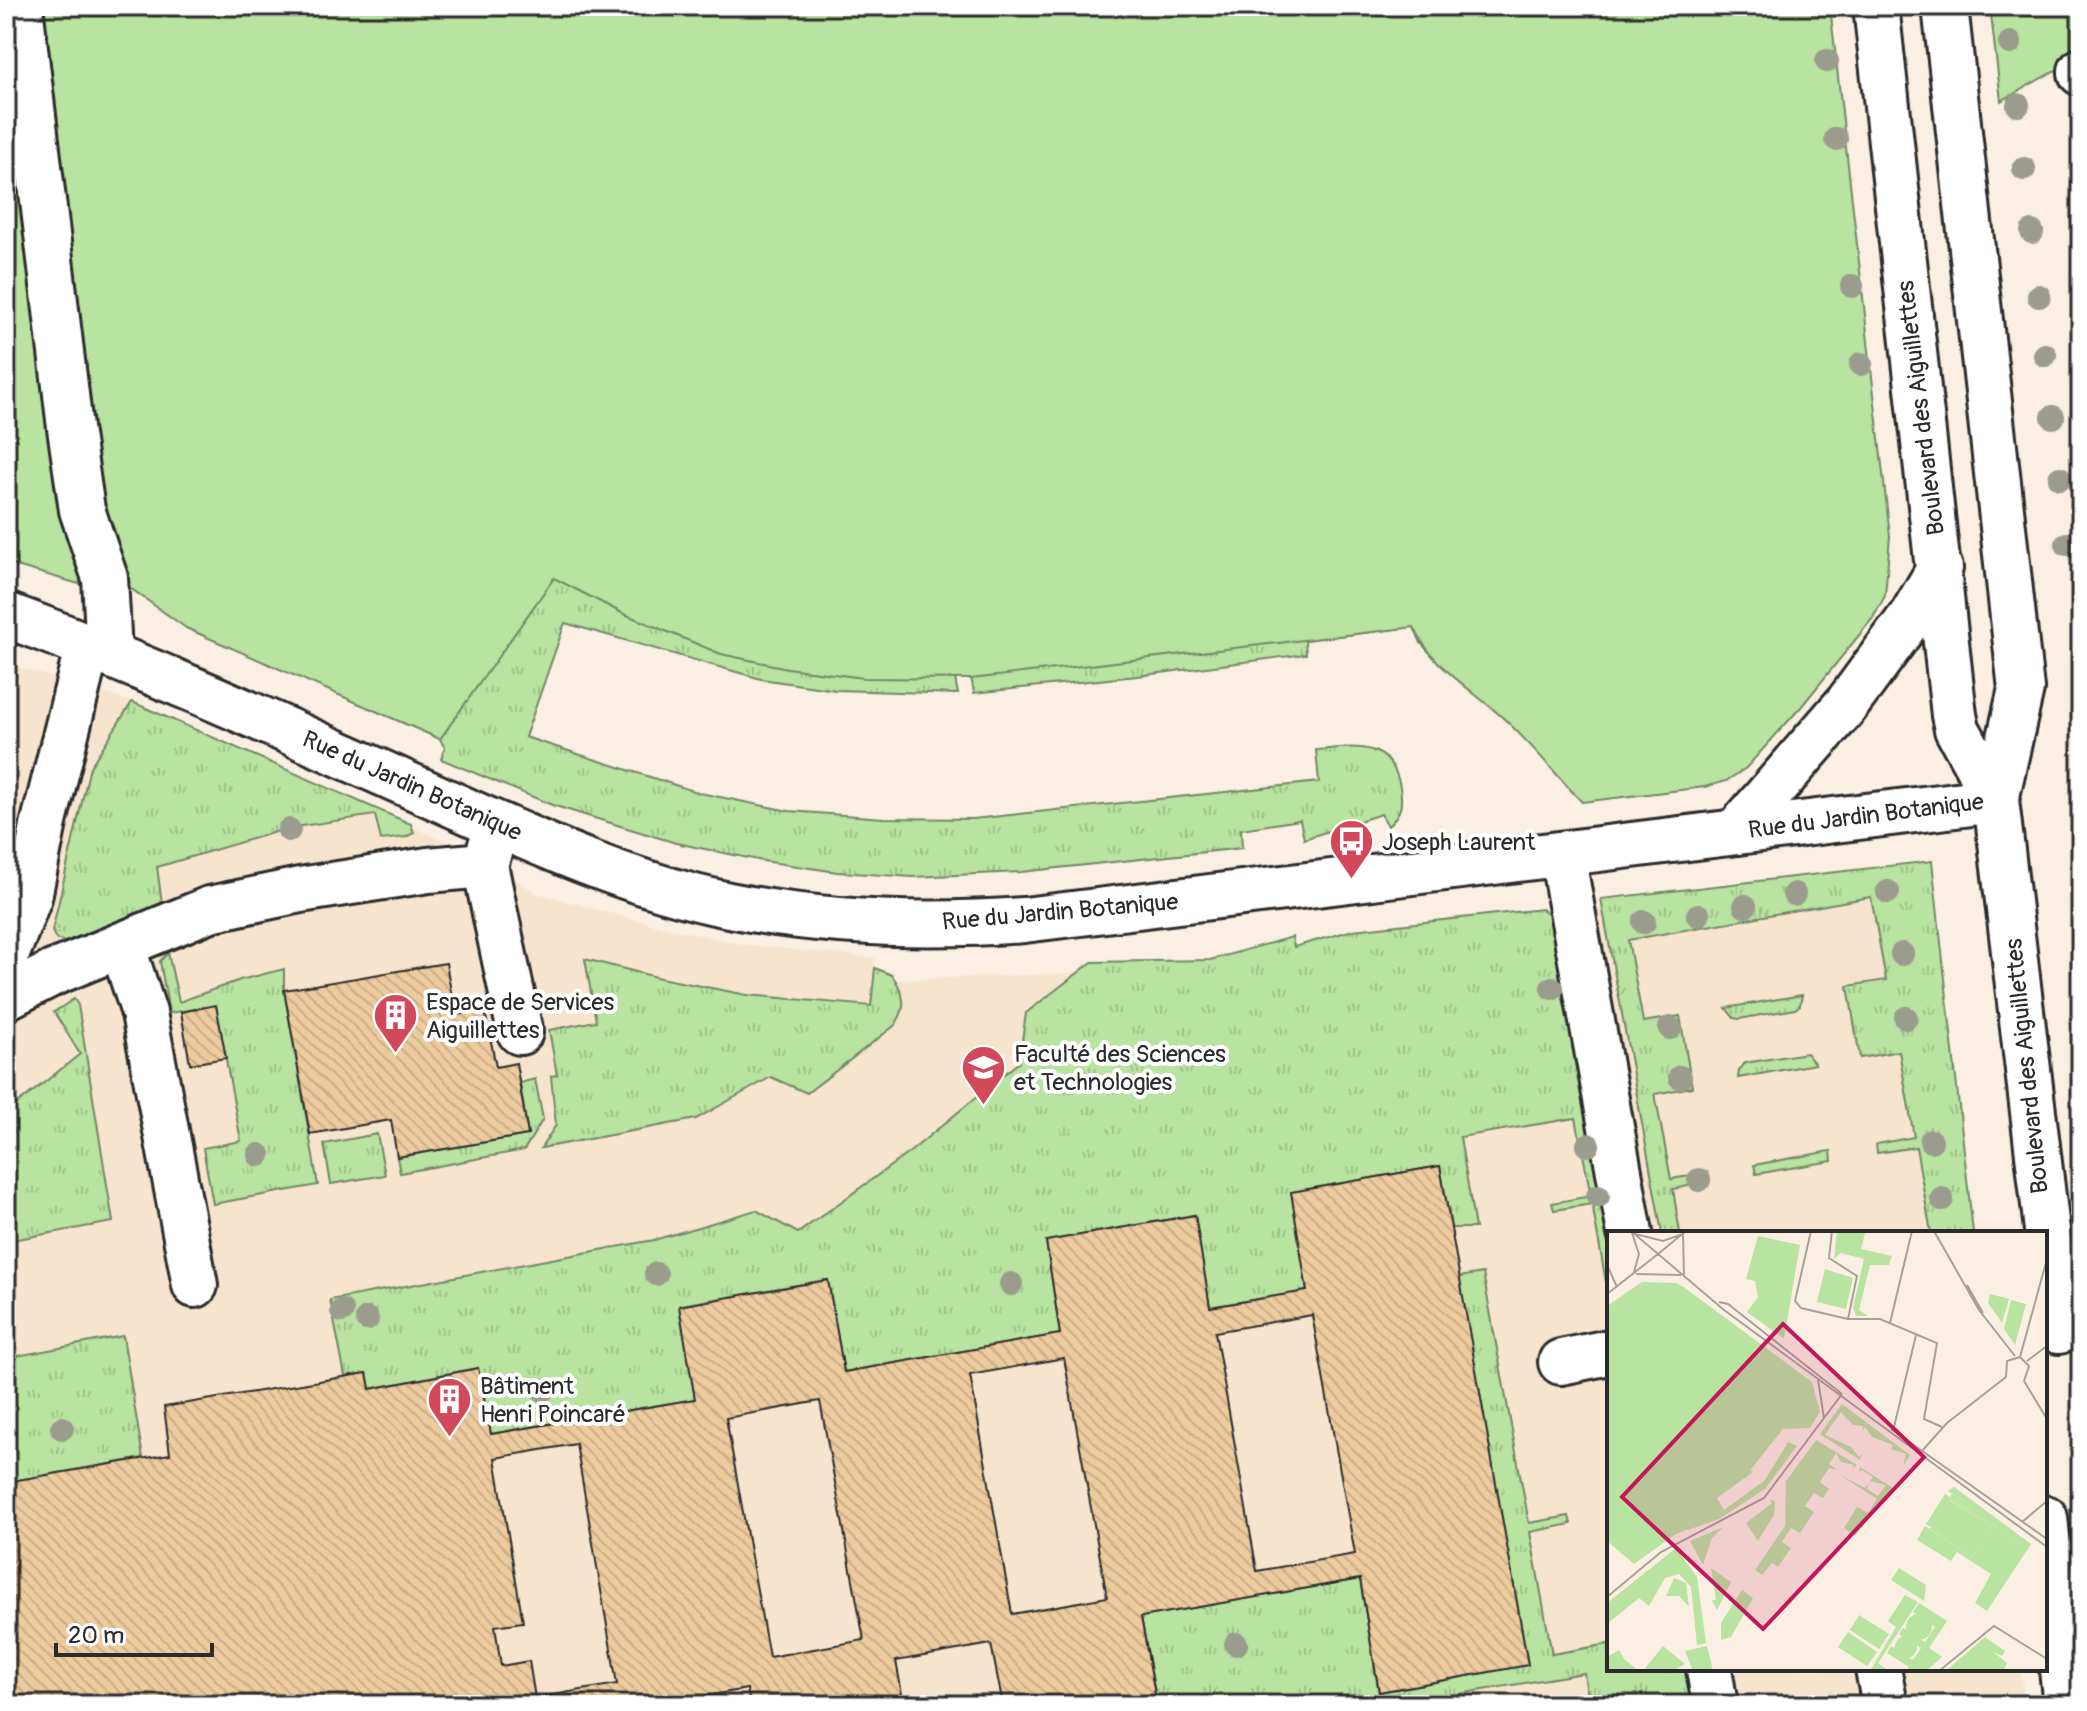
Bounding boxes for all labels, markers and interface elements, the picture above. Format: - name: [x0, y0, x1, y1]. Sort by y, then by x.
- street label: Boulevard des Aiguillettes: [1891, 279, 1951, 537]
- street label: Rue du Jardin Botanique: [298, 725, 526, 848]
- street label: Rue du Jardin Botanique: [1747, 787, 1986, 845]
- bus stop icon: Joseph Laurent: [1327, 818, 1375, 881]
- place label: Joseph Laurent: [1382, 828, 1536, 857]
- street label: Rue du Jardin Botanique: [941, 887, 1179, 937]
- street label: Boulevard des Aiguillettes: [1999, 937, 2055, 1195]
- place label: Espace de Services Aiguillettes: [426, 988, 614, 1045]
- building icon: Espace de Services Aiguillettes: [371, 992, 419, 1055]
- place label: Faculté des Sciences et Technologies: [1014, 1040, 1226, 1097]
- school or university icon: Faculté des Sciences et Technologies: [959, 1044, 1007, 1107]
- inset map: [1607, 1231, 2047, 1671]
- place label: Bâtiment Henri Poincaré: [480, 1372, 626, 1429]
- building icon: Bâtiment Henri Poincaré: [425, 1376, 473, 1439]
- scale bar: [56, 1607, 212, 1657]
- text: 20 m: [68, 1621, 124, 1650]

